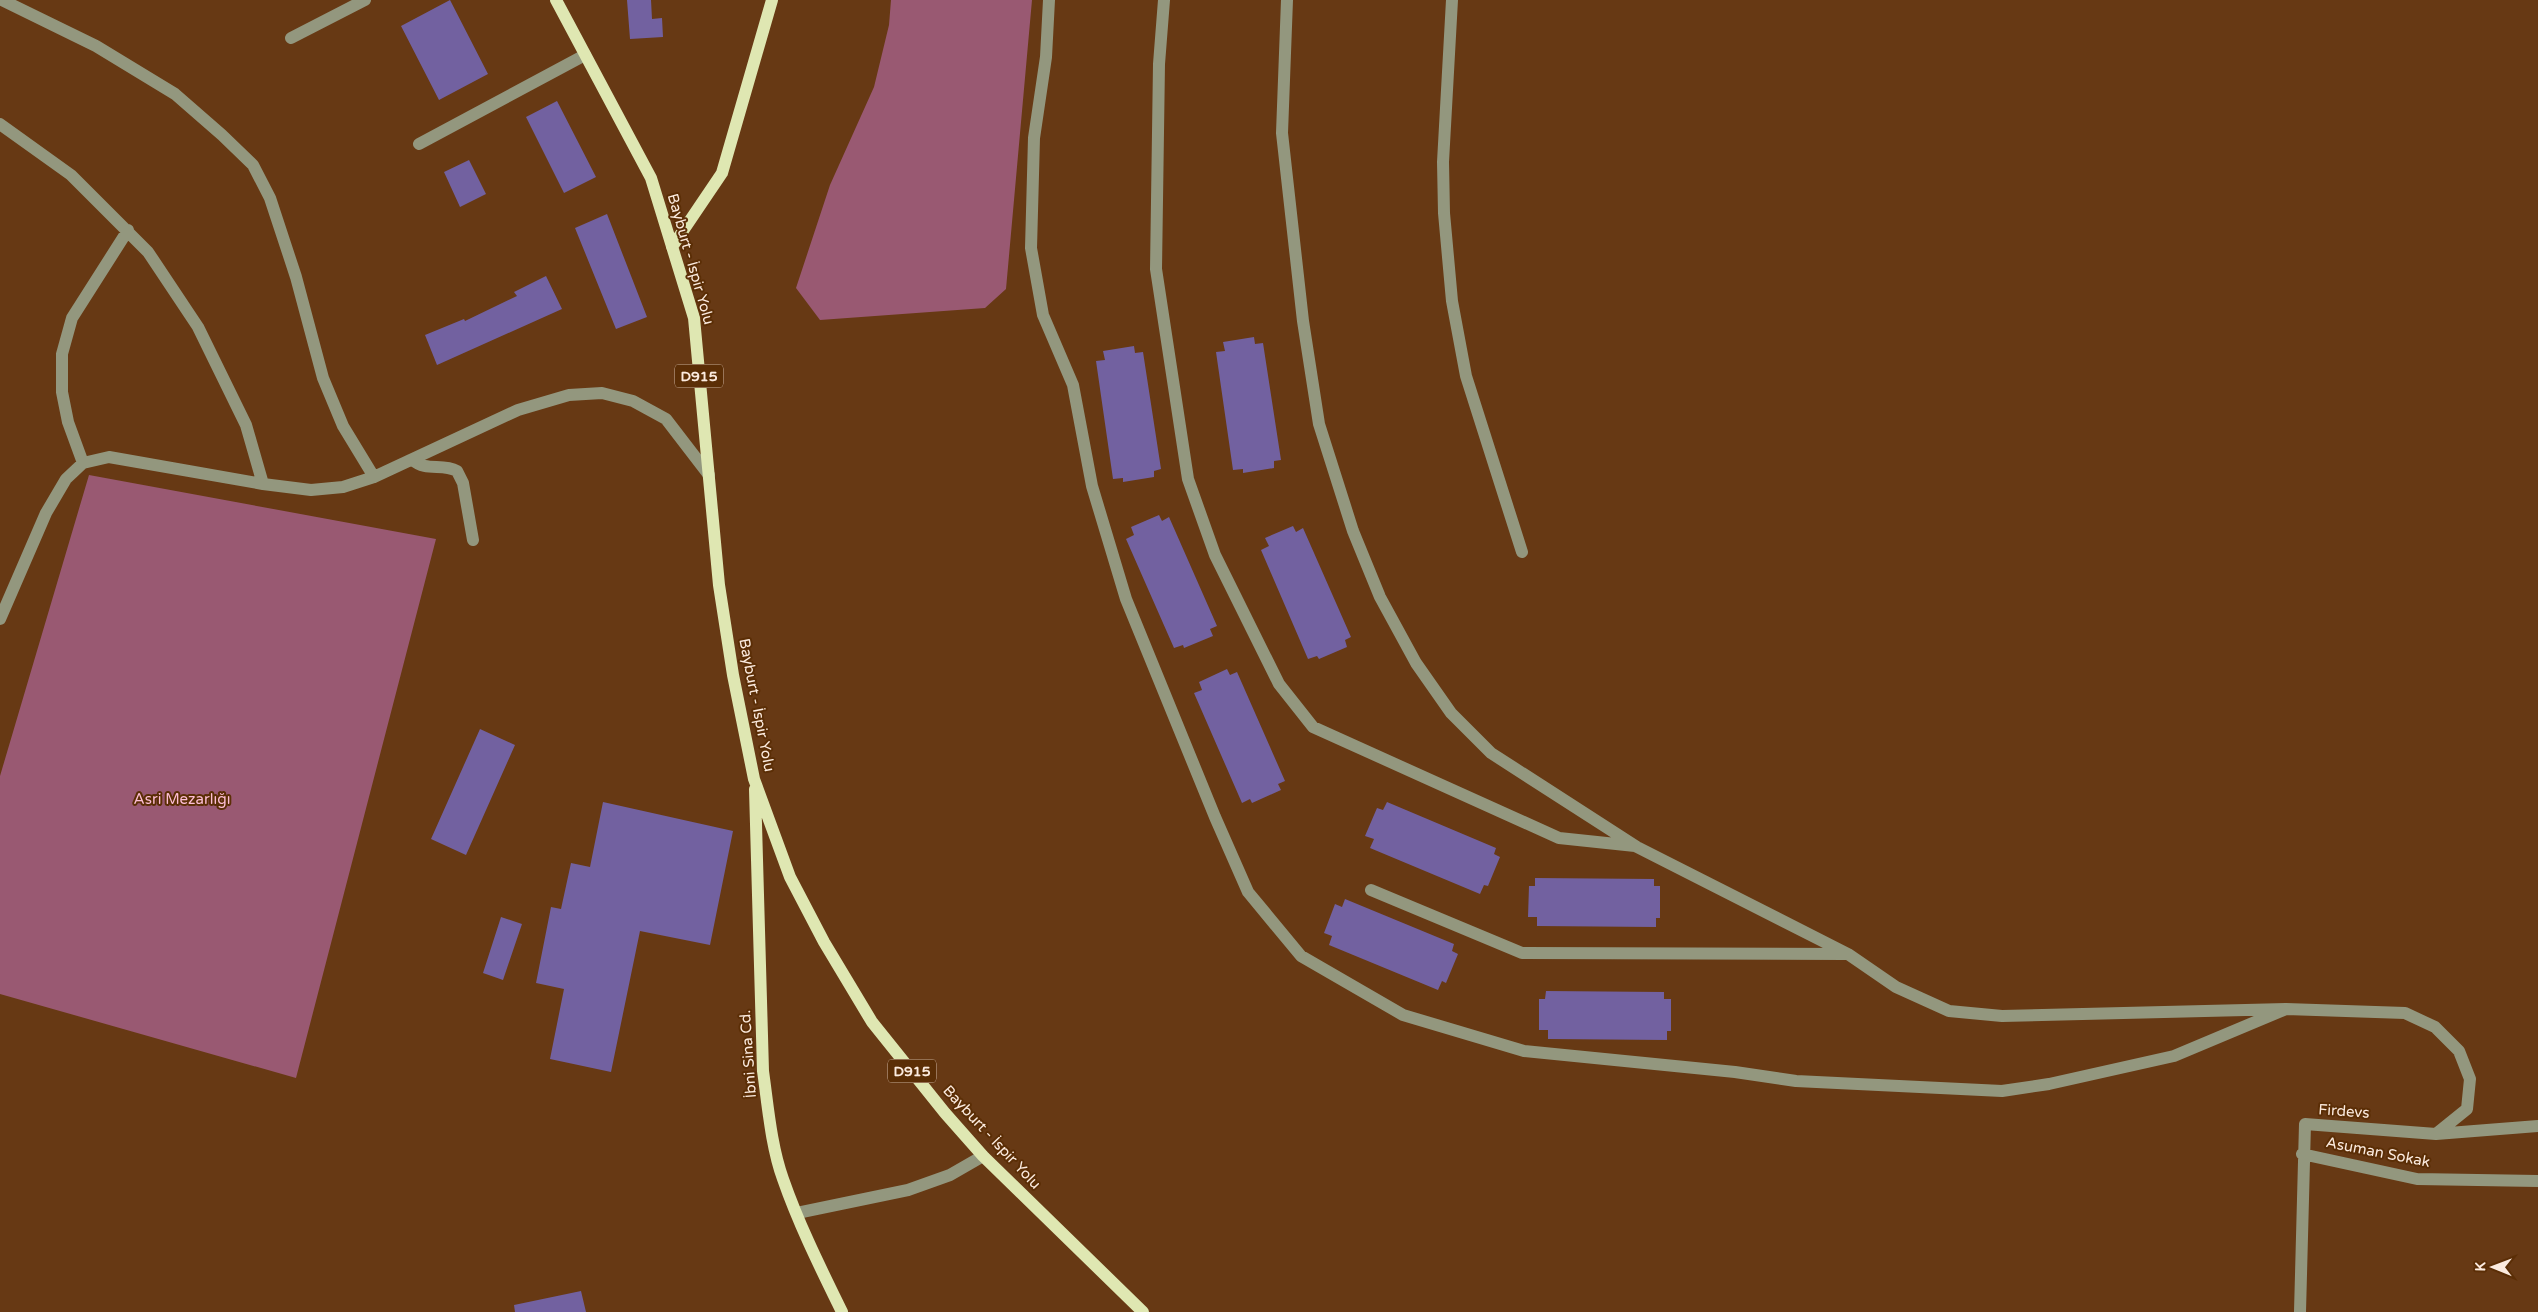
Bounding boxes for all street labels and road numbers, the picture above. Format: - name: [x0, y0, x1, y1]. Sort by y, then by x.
- street label: Bayburt - İspir Yolu: [664, 191, 718, 327]
- road number: D915: [675, 364, 723, 388]
- street label: Bayburt - İspir Yolu: [735, 637, 779, 773]
- street label: İbni Sina Cd.: [736, 1009, 760, 1099]
- road number: D915: [888, 1060, 936, 1082]
- street label: Bayburt - İspir Yolu: [939, 1081, 1045, 1193]
- street label: Firdevs: [2318, 1100, 2370, 1122]
- street label: Asuman Sokak: [2324, 1133, 2432, 1171]

